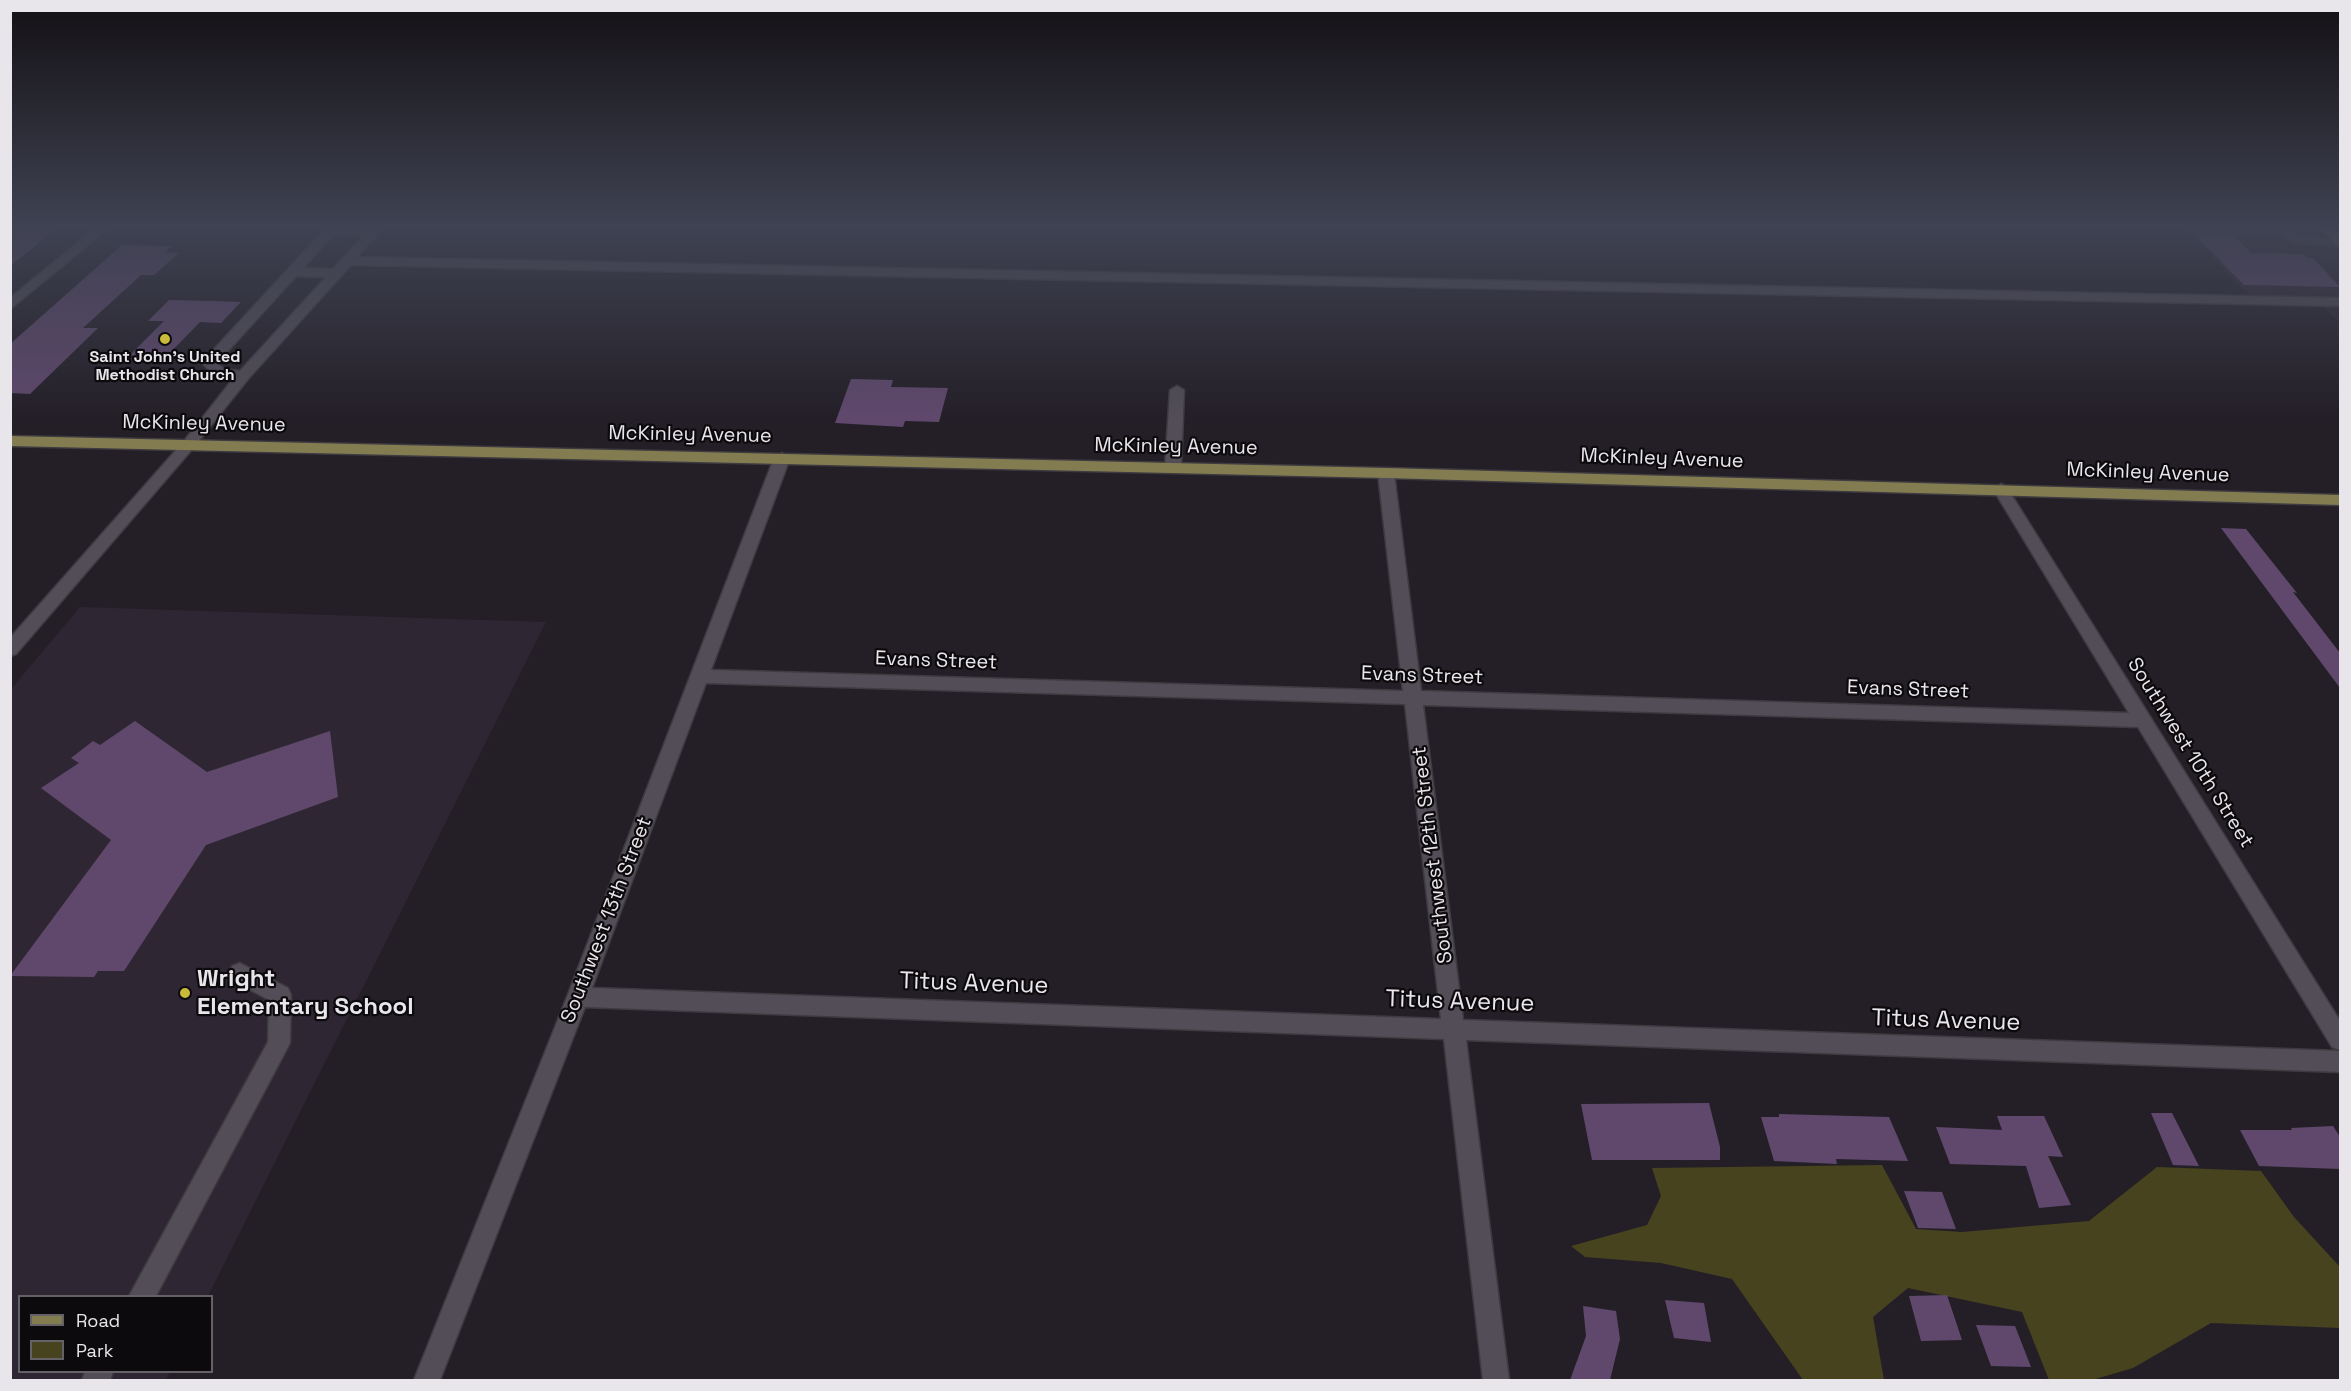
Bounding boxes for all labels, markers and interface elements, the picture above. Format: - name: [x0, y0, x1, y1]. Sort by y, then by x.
- marker: Saint John's United Methodist Church: [158, 332, 172, 346]
- place label: Saint John's United Methodist Church: [90, 348, 240, 386]
- street label: McKinley Avenue: [122, 411, 286, 437]
- street label: McKinley Avenue: [608, 422, 772, 448]
- street label: McKinley Avenue: [1094, 434, 1258, 460]
- street label: McKinley Avenue: [1580, 444, 1744, 474]
- street label: McKinley Avenue: [2066, 458, 2230, 488]
- street label: Evans Street: [874, 647, 998, 675]
- street label: Southwest 10th Street: [2122, 654, 2258, 852]
- street label: Evans Street: [1360, 662, 1484, 690]
- street label: Evans Street: [1846, 676, 1970, 704]
- street label: Southwest 12th Street: [1408, 745, 1458, 965]
- street label: Southwest 13th Street: [557, 814, 657, 1026]
- place label: Wright Elementary School: [197, 965, 414, 1021]
- street label: Titus Avenue: [899, 967, 1049, 1001]
- street label: Titus Avenue: [1385, 985, 1535, 1019]
- marker: Wright Elementary School: [178, 986, 192, 1000]
- street label: Titus Avenue: [1871, 1004, 2021, 1038]
- legend: [18, 1295, 213, 1373]
- text: Road: [76, 1309, 120, 1332]
- text: Park: [76, 1339, 113, 1362]

